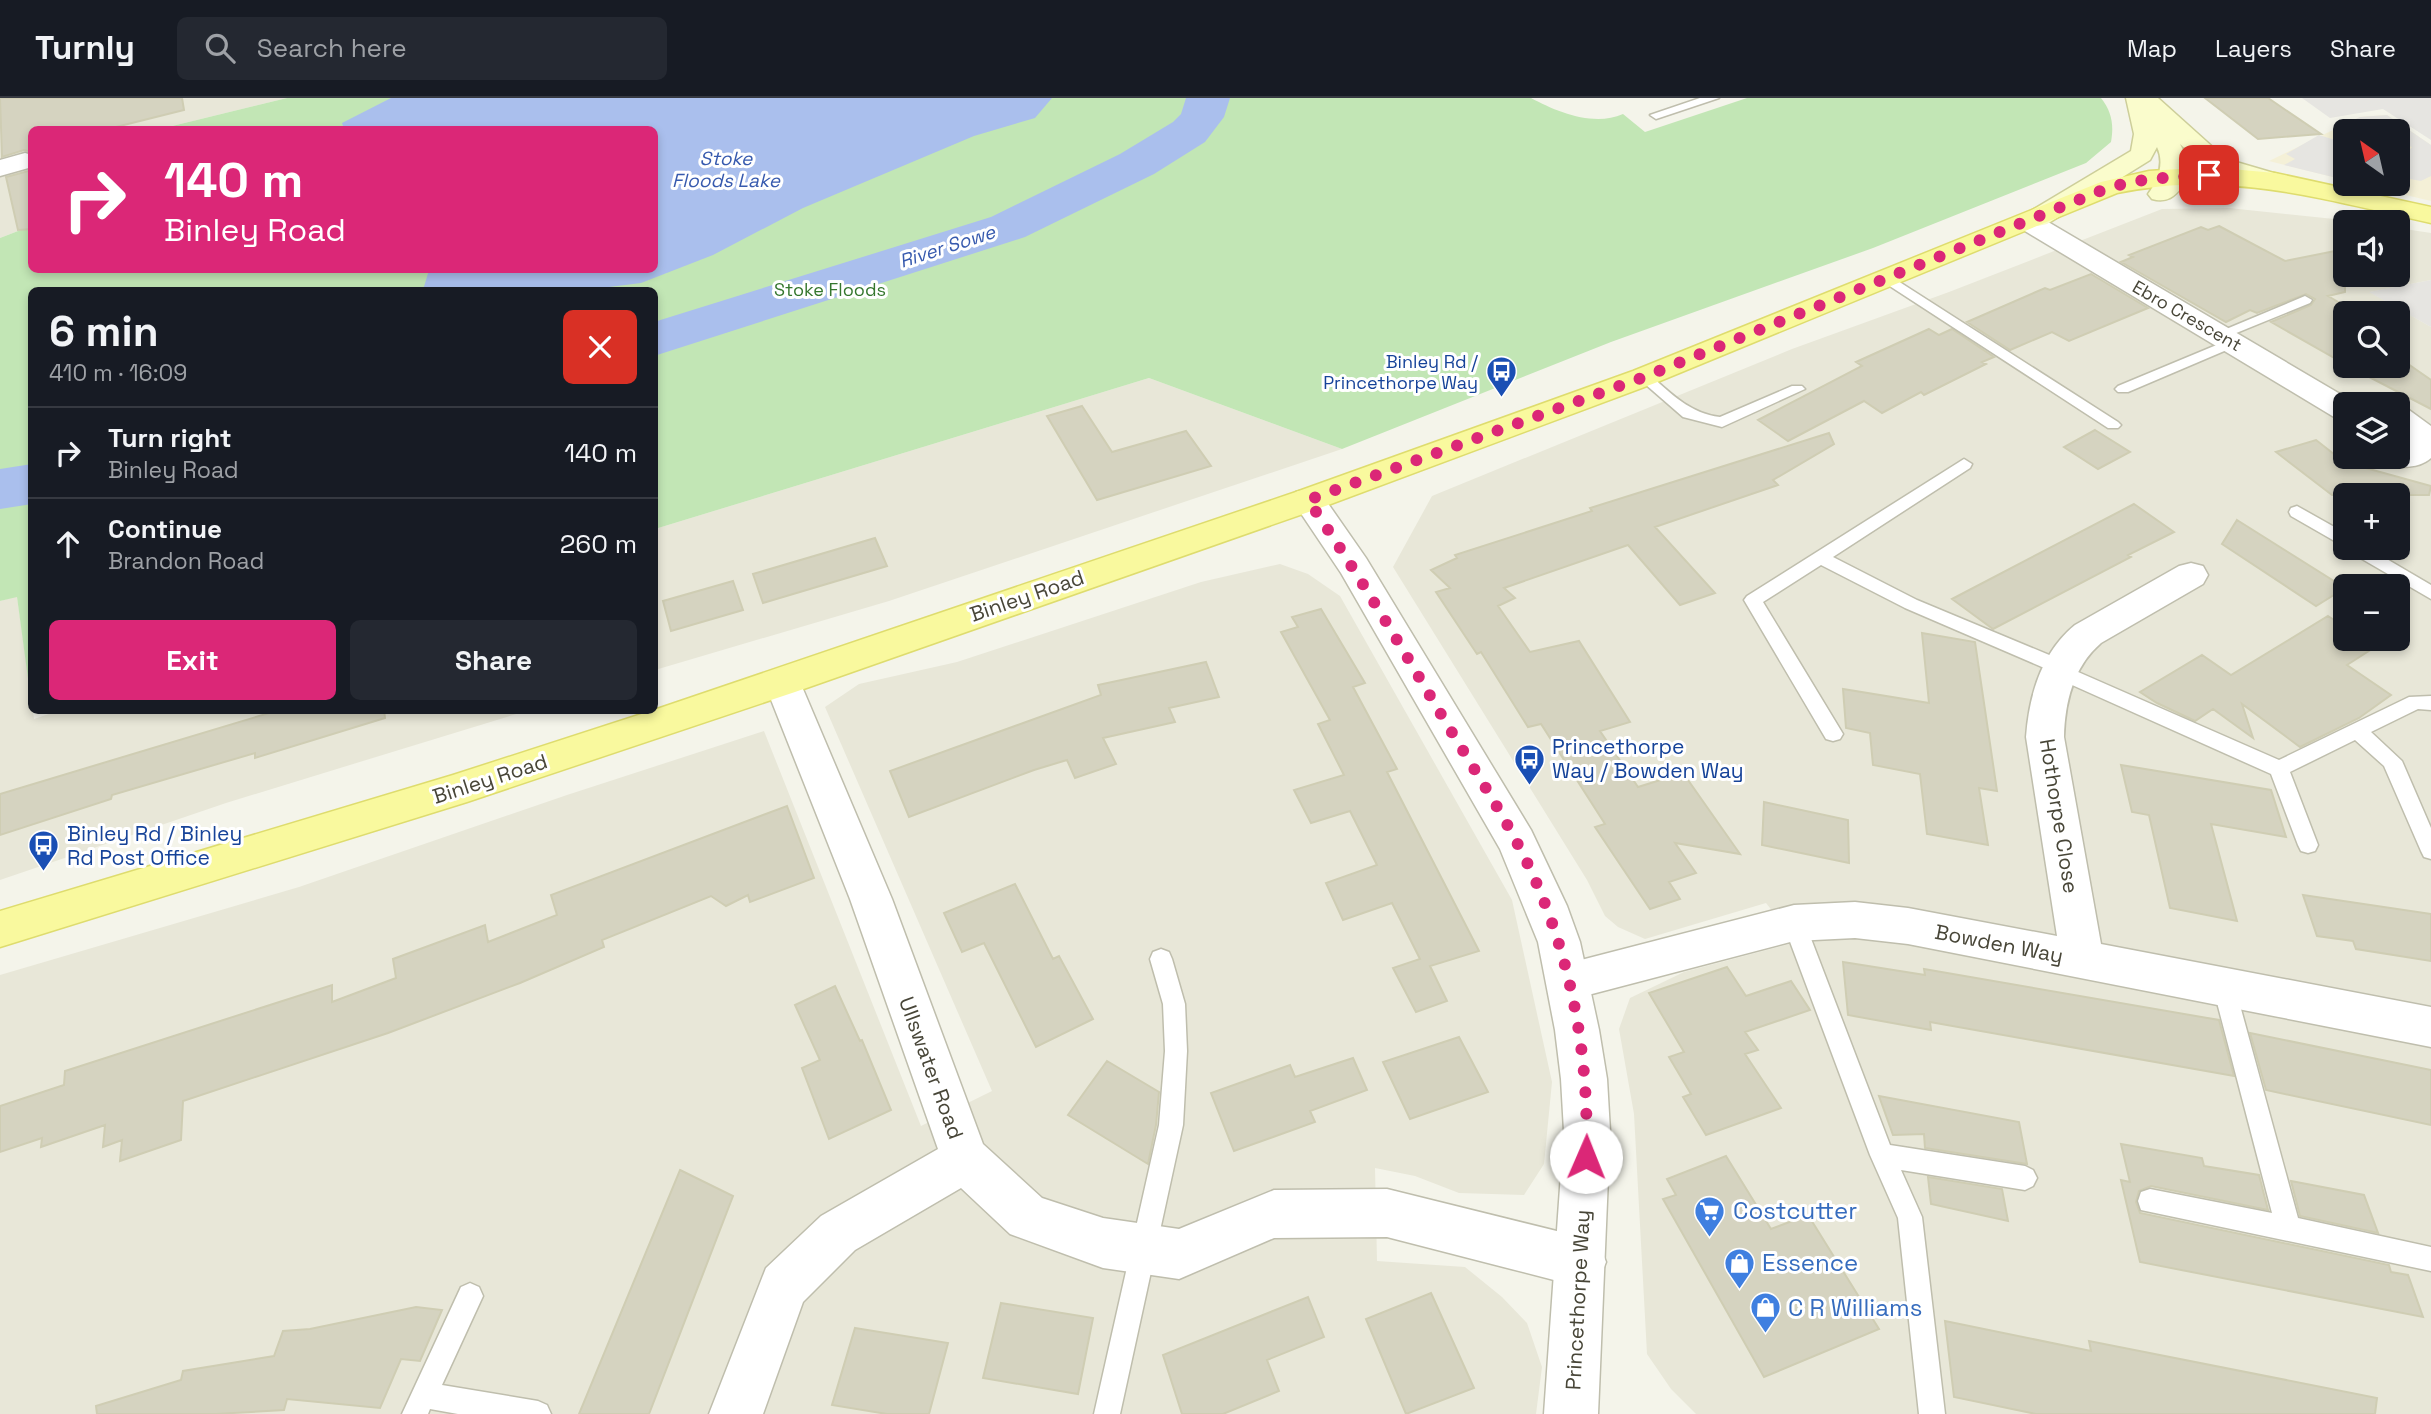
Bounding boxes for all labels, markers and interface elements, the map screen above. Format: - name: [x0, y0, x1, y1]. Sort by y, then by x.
- search box: [177, 17, 667, 80]
- text: Turnly: [35, 27, 135, 69]
- icon: search: [201, 29, 239, 67]
- text: Search here: [257, 31, 407, 65]
- text: Map: [2127, 33, 2177, 64]
- text: Layers: [2215, 33, 2292, 64]
- text: Share: [2330, 33, 2396, 64]
- north arrow: [2333, 119, 2410, 196]
- map controls: [2333, 119, 2410, 651]
- pin: [2179, 145, 2239, 205]
- water label: Stoke Floods Lake: [672, 146, 781, 193]
- text: 140 m: [164, 149, 303, 211]
- icon: right: [49, 154, 140, 245]
- icon: arrive: [2190, 156, 2228, 194]
- text: Binley Road: [164, 210, 346, 250]
- button: sound: [2333, 210, 2410, 287]
- water label: River Sowe: [896, 219, 999, 274]
- street label: Ebro Crescent: [2128, 275, 2246, 356]
- park label: Stoke Floods: [774, 278, 886, 301]
- button: search: [2333, 301, 2410, 378]
- text: 6 min: [49, 305, 159, 358]
- button: close: [563, 310, 637, 384]
- place label: Binley Rd / Princethorpe Way: [1323, 350, 1478, 394]
- bus stop icon: Binley Rd / Princethorpe Way: [1484, 355, 1518, 399]
- text: 410 m · 16:09: [49, 358, 187, 388]
- button: layers: [2333, 392, 2410, 469]
- text: Turn right: [108, 421, 232, 455]
- icon: right: [49, 434, 87, 472]
- text: 140 m: [564, 436, 637, 470]
- text: Binley Road: [108, 455, 239, 485]
- button: +: [2333, 483, 2410, 560]
- text: Continue: [108, 512, 222, 546]
- icon: ahead: [49, 525, 87, 563]
- text: 260 m: [560, 527, 637, 561]
- text: Brandon Road: [108, 546, 264, 576]
- street label: Binley Road: [966, 563, 1088, 628]
- button: −: [2333, 574, 2410, 651]
- button: Exit: [49, 620, 336, 700]
- button: Share: [350, 620, 637, 700]
- place label: Princethorpe Way / Bowden Way: [1552, 733, 1744, 784]
- street label: Hothorpe Close: [2034, 737, 2085, 895]
- bus stop icon: Princethorpe Way / Bowden Way: [1512, 742, 1546, 786]
- street label: Binley Road: [429, 747, 551, 810]
- place label: Binley Rd / Binley Rd Post Office: [67, 820, 242, 871]
- bus stop icon: Binley Rd / Binley Rd Post Office: [27, 829, 61, 873]
- street label: Bowden Way: [1933, 918, 2066, 969]
- street label: Ullswater Road: [893, 993, 970, 1143]
- position arrow: [1549, 1120, 1623, 1194]
- supermarket icon: Costcutter: [1693, 1194, 1727, 1238]
- place label: Costcutter: [1733, 1195, 1857, 1226]
- street label: Princethorpe Way: [1559, 1209, 1596, 1391]
- shop icon: Essence: [1722, 1246, 1756, 1290]
- place label: Essence: [1762, 1247, 1858, 1278]
- shop icon: C R Williams: [1748, 1291, 1782, 1335]
- place label: C R Williams: [1788, 1292, 1922, 1323]

